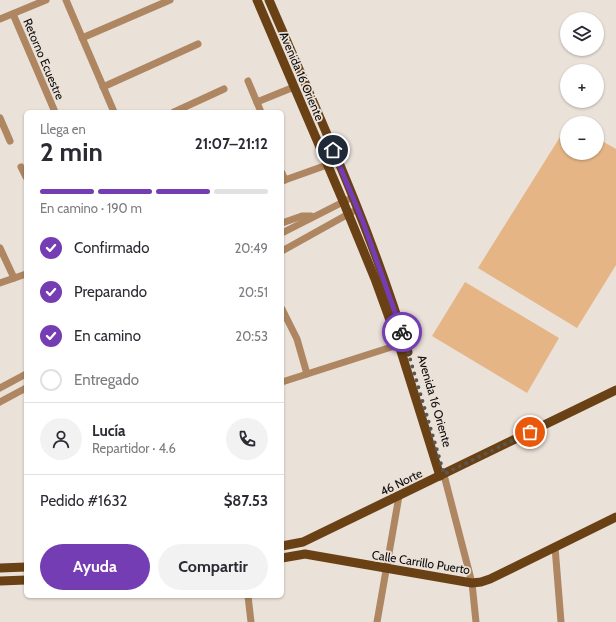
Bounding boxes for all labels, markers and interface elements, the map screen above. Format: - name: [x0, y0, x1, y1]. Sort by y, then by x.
- map controls: [560, 12, 604, 160]
- button: layers: [560, 12, 604, 56]
- street label: Retorno Ecuestre: [20, 16, 68, 102]
- street label: Avenida 16 Oriente: [277, 29, 327, 123]
- button: +: [560, 64, 604, 108]
- button: −: [560, 116, 604, 160]
- text: Llega en: [40, 121, 86, 137]
- pin: [316, 133, 350, 167]
- text: 21:07–21:12: [195, 135, 268, 153]
- text: 2 min: [40, 136, 103, 168]
- icon: home: [322, 139, 344, 161]
- text: En camino · 190 m: [40, 200, 142, 216]
- icon: check: [40, 237, 62, 259]
- text: Confirmado: [74, 239, 149, 257]
- text: 20:49: [235, 240, 268, 256]
- icon: check: [40, 281, 62, 303]
- text: Preparando: [74, 283, 147, 301]
- text: 20:51: [238, 284, 268, 300]
- courier: [382, 312, 422, 352]
- icon: bike: [391, 321, 413, 343]
- icon: check: [40, 325, 62, 347]
- text: En camino: [74, 327, 141, 345]
- text: 20:53: [235, 328, 268, 344]
- street label: Avenida 16 Oriente: [415, 353, 455, 449]
- text: Entregado: [74, 371, 139, 389]
- pin: [513, 415, 547, 449]
- button: person: [40, 418, 82, 460]
- button: phone: [226, 418, 268, 460]
- icon: bag: [519, 421, 541, 443]
- text: Lucía: [92, 422, 126, 440]
- text: Repartidor · 4.6: [92, 440, 176, 456]
- street label: 46 Norte: [377, 465, 425, 499]
- text: Pedido #1632: [40, 492, 127, 510]
- text: $87.53: [224, 492, 268, 510]
- button: Ayuda: [40, 544, 150, 590]
- button: Compartir: [158, 544, 268, 590]
- street label: Calle Carrillo Puerto: [371, 547, 472, 577]

